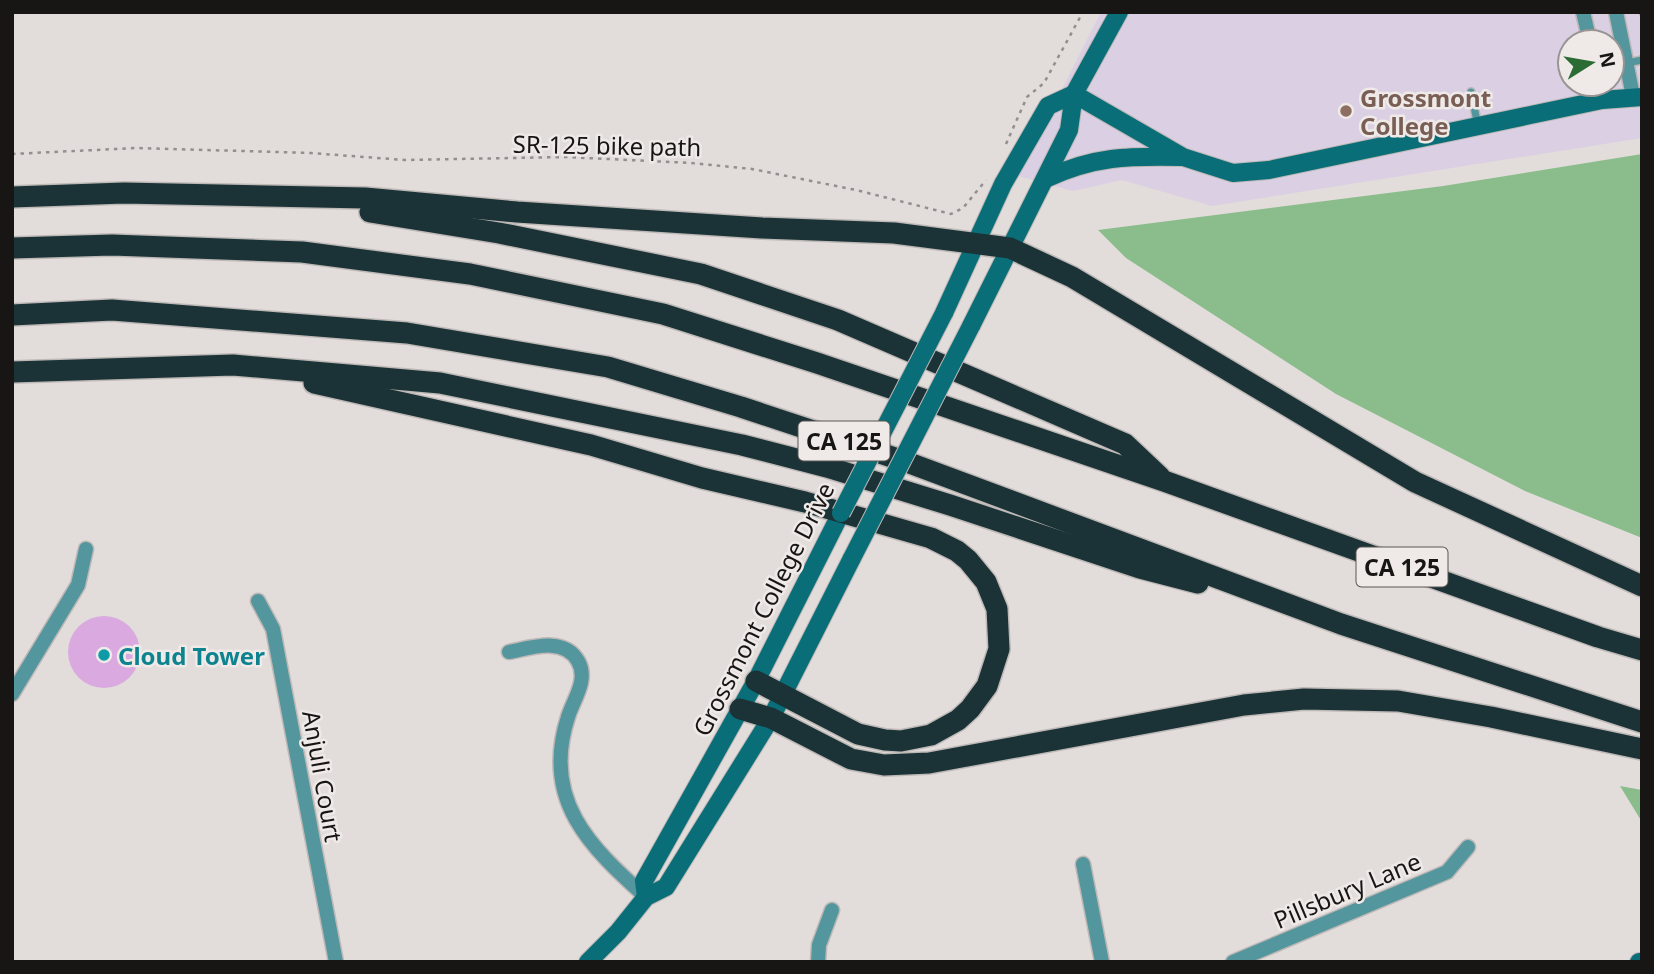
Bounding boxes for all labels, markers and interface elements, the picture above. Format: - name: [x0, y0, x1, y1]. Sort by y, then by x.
- north arrow: [1556, 28, 1626, 98]
- text: N: [1593, 50, 1622, 70]
- place label: Grossmont College: [1360, 81, 1491, 142]
- marker: Grossmont College: [1338, 103, 1354, 119]
- street label: SR-125 bike path: [512, 127, 702, 163]
- road number: CA 125: [798, 422, 890, 461]
- street label: Grossmont College Drive: [685, 476, 841, 742]
- road number: CA 125: [1356, 548, 1448, 586]
- place label: Cloud Tower: [118, 639, 265, 672]
- marker: Cloud Tower: [96, 647, 112, 663]
- street label: Anjuli Court: [295, 708, 351, 845]
- street label: Pillsbury Lane: [1268, 844, 1426, 936]

